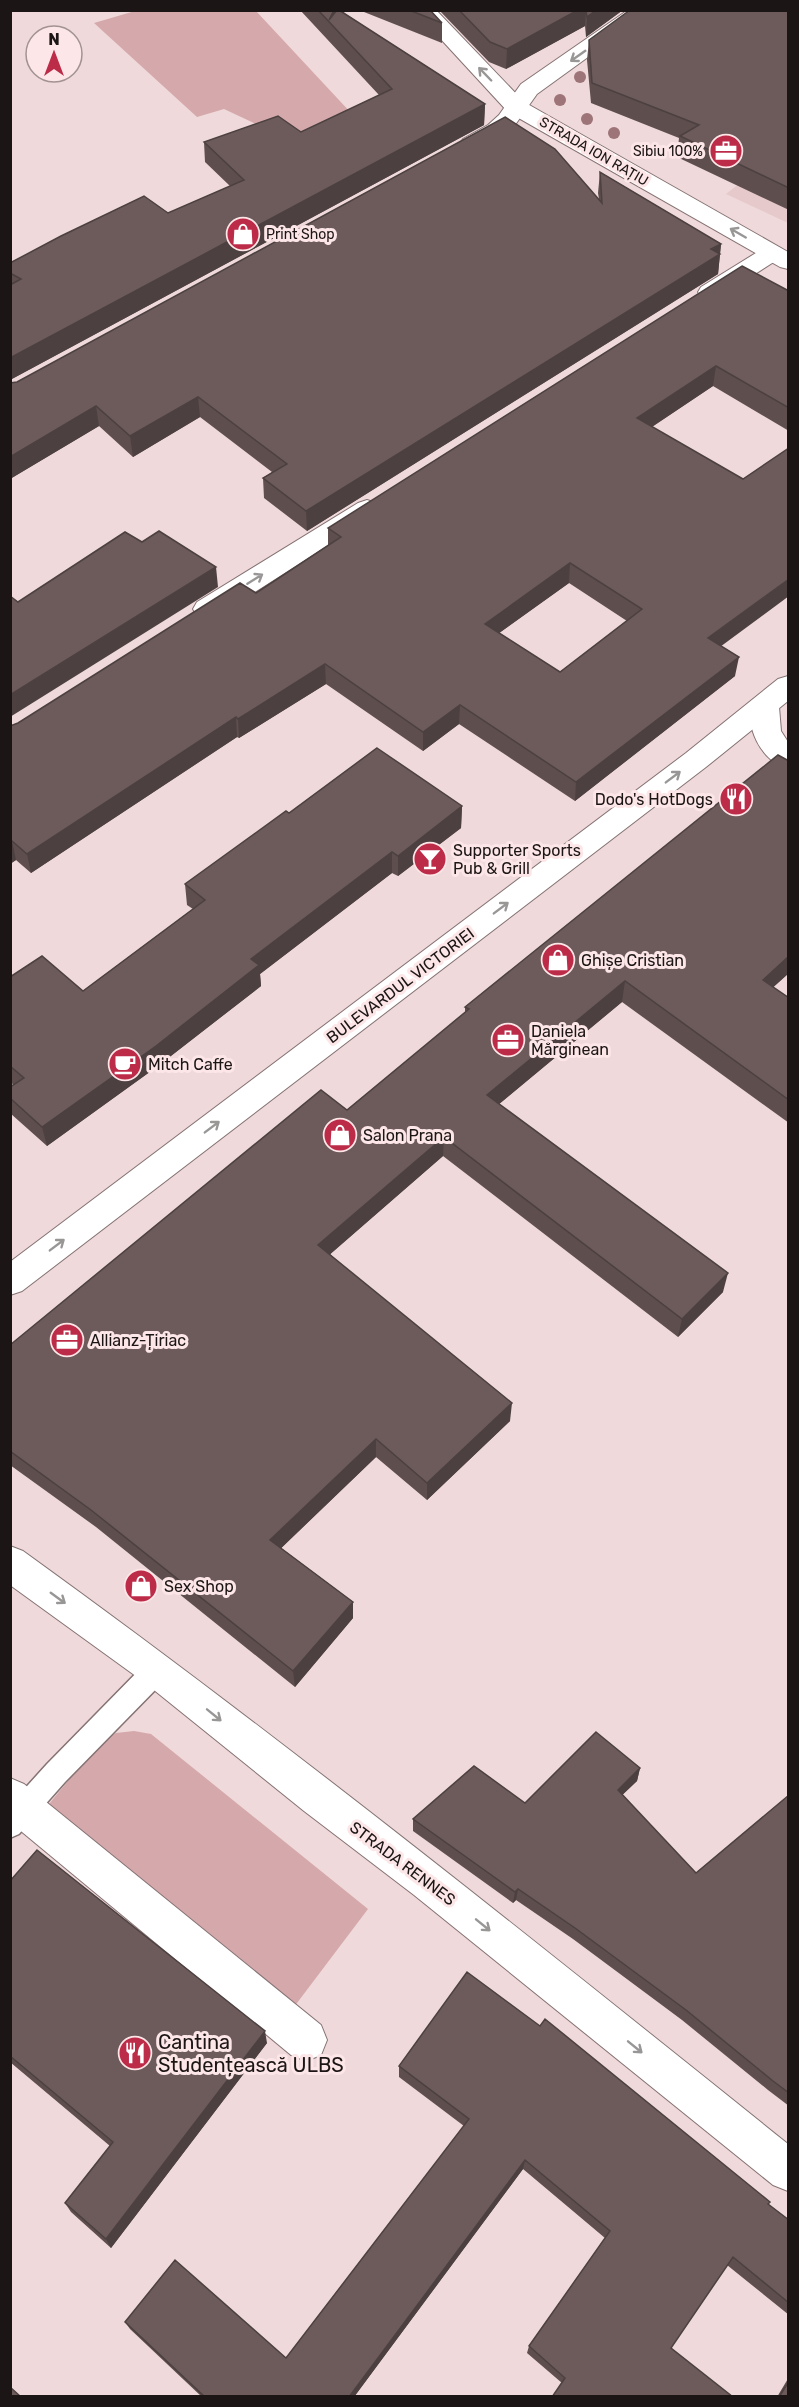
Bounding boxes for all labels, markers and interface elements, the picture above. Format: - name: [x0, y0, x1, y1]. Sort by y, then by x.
- north arrow: [24, 24, 84, 84]
- text: N: [48, 30, 60, 49]
- one-way arrow: [570, 50, 586, 62]
- one-way arrow: [478, 67, 492, 82]
- street label: STRADA ION RAȚIU: [536, 113, 651, 190]
- office icon: Sibiu 100%: [708, 133, 744, 169]
- place label: Sibiu 100%: [633, 143, 703, 160]
- shop icon: Print Shop: [225, 216, 261, 252]
- place label: Print Shop: [266, 226, 335, 243]
- one-way arrow: [729, 227, 747, 238]
- one-way arrow: [246, 573, 263, 585]
- one-way arrow: [665, 771, 681, 783]
- restaurant icon: Dodo's HotDogs: [718, 781, 754, 817]
- place label: Dodo's HotDogs: [595, 790, 713, 809]
- bar icon: Supporter Sports Pub & Grill: [412, 841, 448, 877]
- place label: Supporter Sports Pub & Grill: [453, 841, 581, 878]
- one-way arrow: [493, 901, 509, 914]
- street label: BULEVARDUL VICTORIEI: [323, 924, 478, 1047]
- shop icon: Ghișe Cristian: [540, 942, 576, 978]
- place label: Ghișe Cristian: [581, 951, 684, 970]
- office icon: Daniela Mărginean: [490, 1022, 526, 1058]
- place label: Daniela Mărginean: [531, 1022, 609, 1059]
- cafe icon: Mitch Caffe: [107, 1046, 143, 1082]
- place label: Mitch Caffe: [148, 1055, 233, 1074]
- shop icon: Salon Prana: [322, 1117, 358, 1153]
- one-way arrow: [204, 1121, 220, 1134]
- place label: Salon Prana: [363, 1126, 452, 1145]
- one-way arrow: [49, 1239, 65, 1252]
- office icon: Allianz-Țiriac: [49, 1322, 85, 1358]
- place label: Allianz-Țiriac: [90, 1331, 186, 1350]
- shop icon: Sex Shop: [123, 1568, 159, 1604]
- place label: Sex Shop: [164, 1577, 234, 1596]
- one-way arrow: [49, 1592, 65, 1604]
- one-way arrow: [205, 1708, 221, 1721]
- street label: STRADA RENNES: [346, 1817, 459, 1909]
- one-way arrow: [475, 1919, 491, 1932]
- place label: Cantina Studențească ULBS: [158, 2030, 344, 2077]
- restaurant icon: Cantina Studențească ULBS: [117, 2035, 153, 2071]
- one-way arrow: [627, 2041, 643, 2054]

